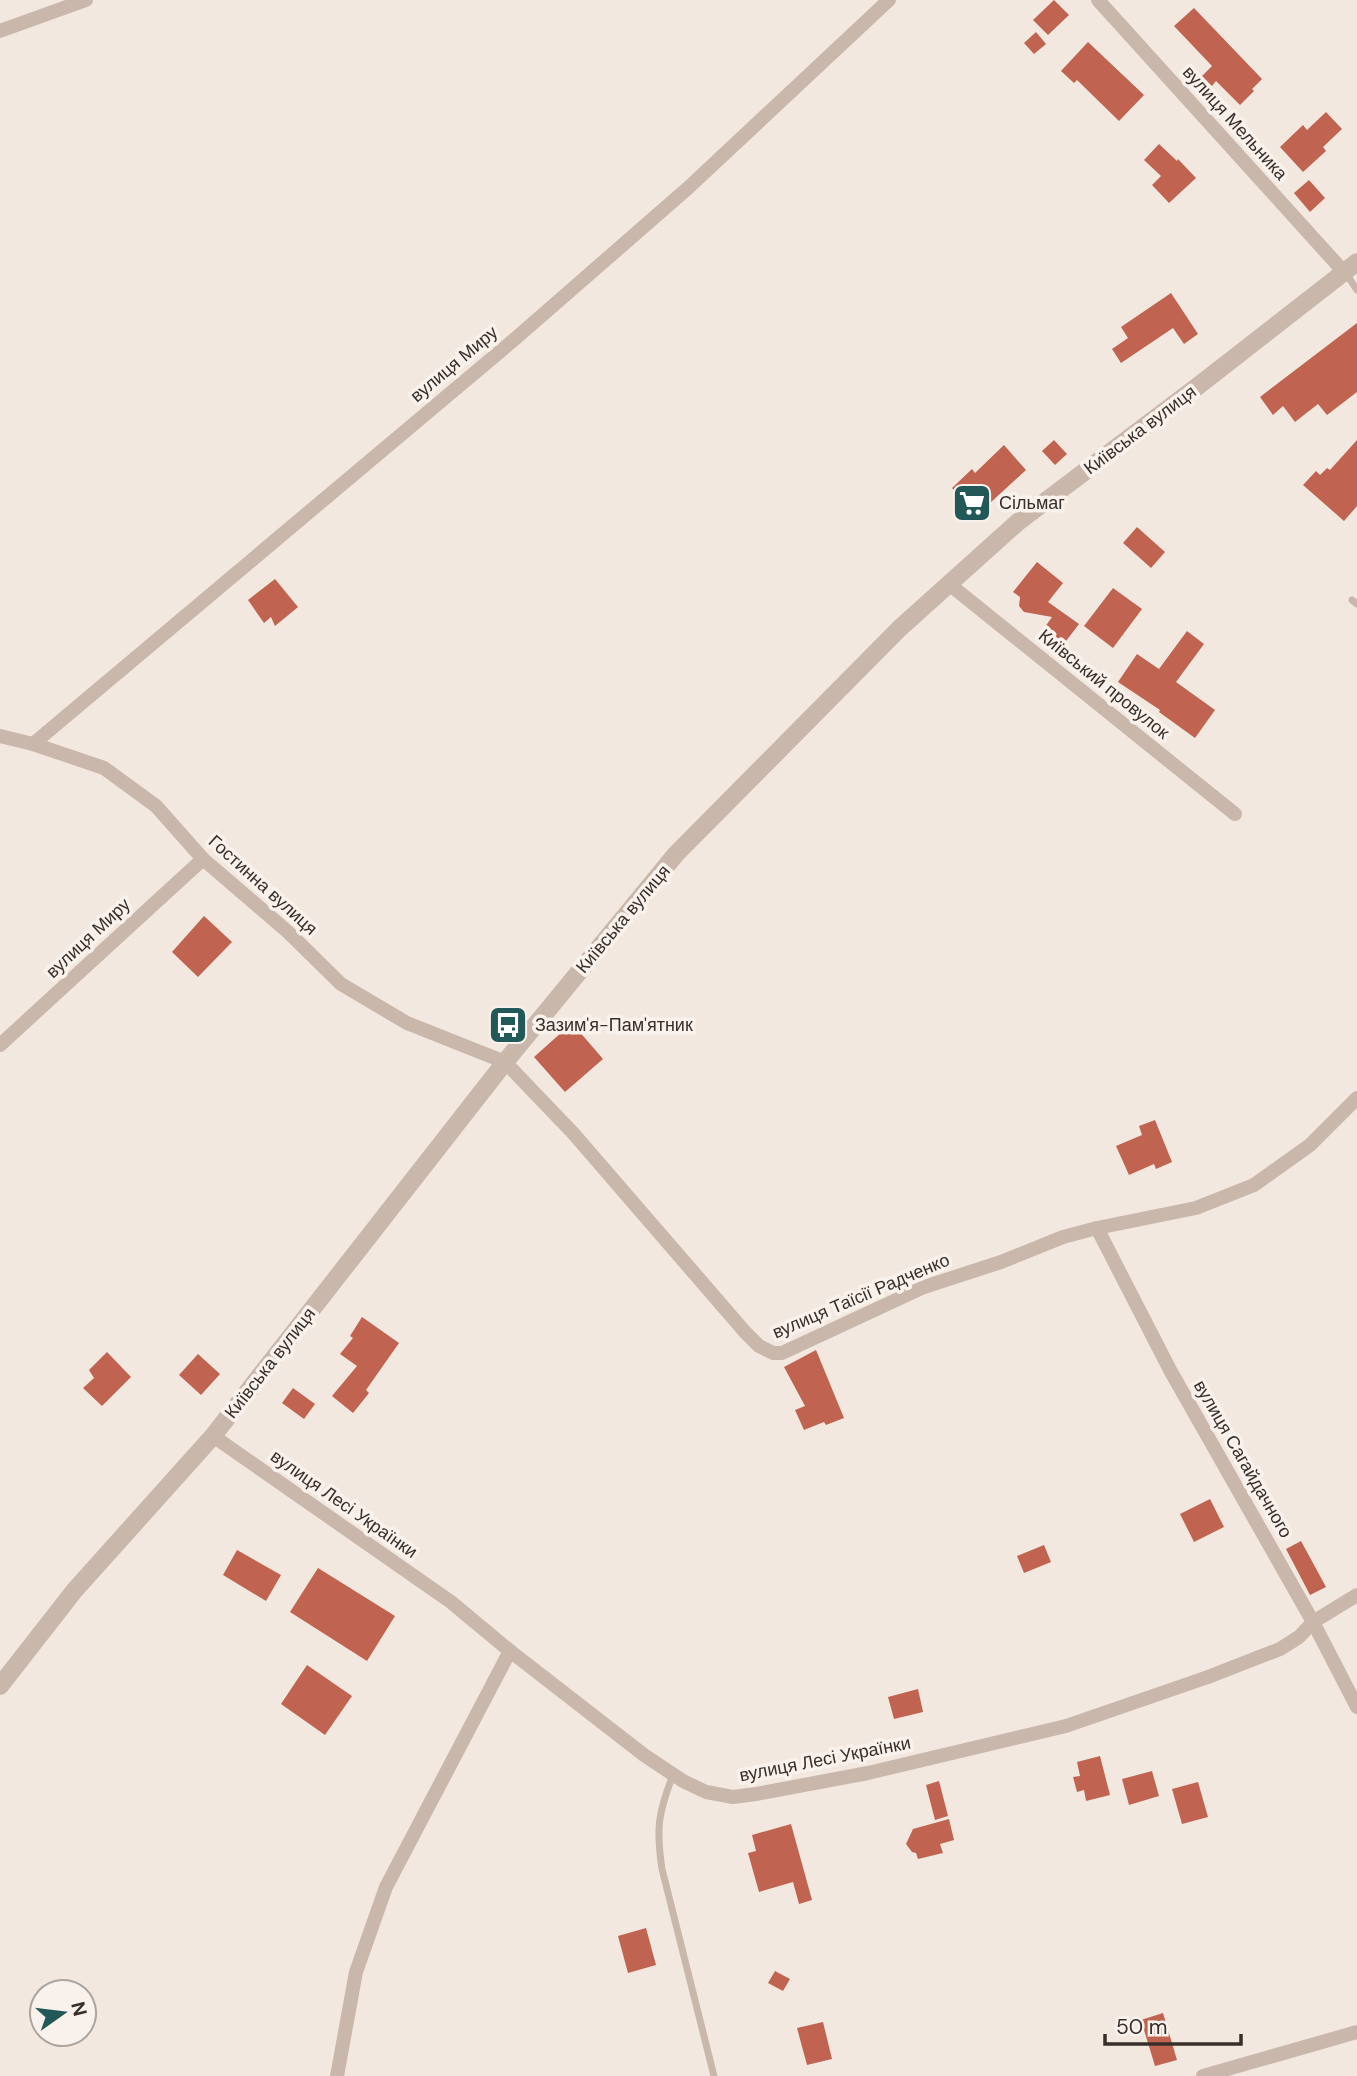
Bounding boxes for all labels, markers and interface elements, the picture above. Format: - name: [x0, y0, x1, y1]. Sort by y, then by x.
- street label: вулиця Мельника: [1177, 61, 1293, 186]
- street label: вулиця Миру: [405, 320, 503, 408]
- street label: Київська вулиця: [1079, 380, 1201, 480]
- supermarket icon: Сільмаг: [951, 482, 993, 524]
- place label: Сільмаг: [999, 491, 1065, 515]
- street label: Київський провулок: [1033, 624, 1175, 744]
- street label: Гостинна вулиця: [203, 830, 323, 940]
- street label: Київська вулиця: [571, 860, 675, 978]
- street label: вулиця Миру: [41, 893, 135, 983]
- bus stop icon: Зазим'я-Пам'ятник: [487, 1004, 529, 1046]
- place label: Зазим'я-Пам'ятник: [535, 1013, 693, 1037]
- street label: вулиця Таїсії Радченко: [769, 1248, 953, 1344]
- street label: Київська вулиця: [219, 1303, 321, 1423]
- street label: вулиця Сагайдачного: [1188, 1376, 1298, 1542]
- street label: вулиця Лесі Українки: [266, 1444, 422, 1564]
- street label: вулиця Лесі Українки: [737, 1731, 913, 1787]
- north arrow: [28, 1978, 98, 2048]
- text: N: [65, 1999, 93, 2019]
- scale bar: [1105, 2002, 1242, 2046]
- text: 50 m: [1116, 2013, 1167, 2041]

